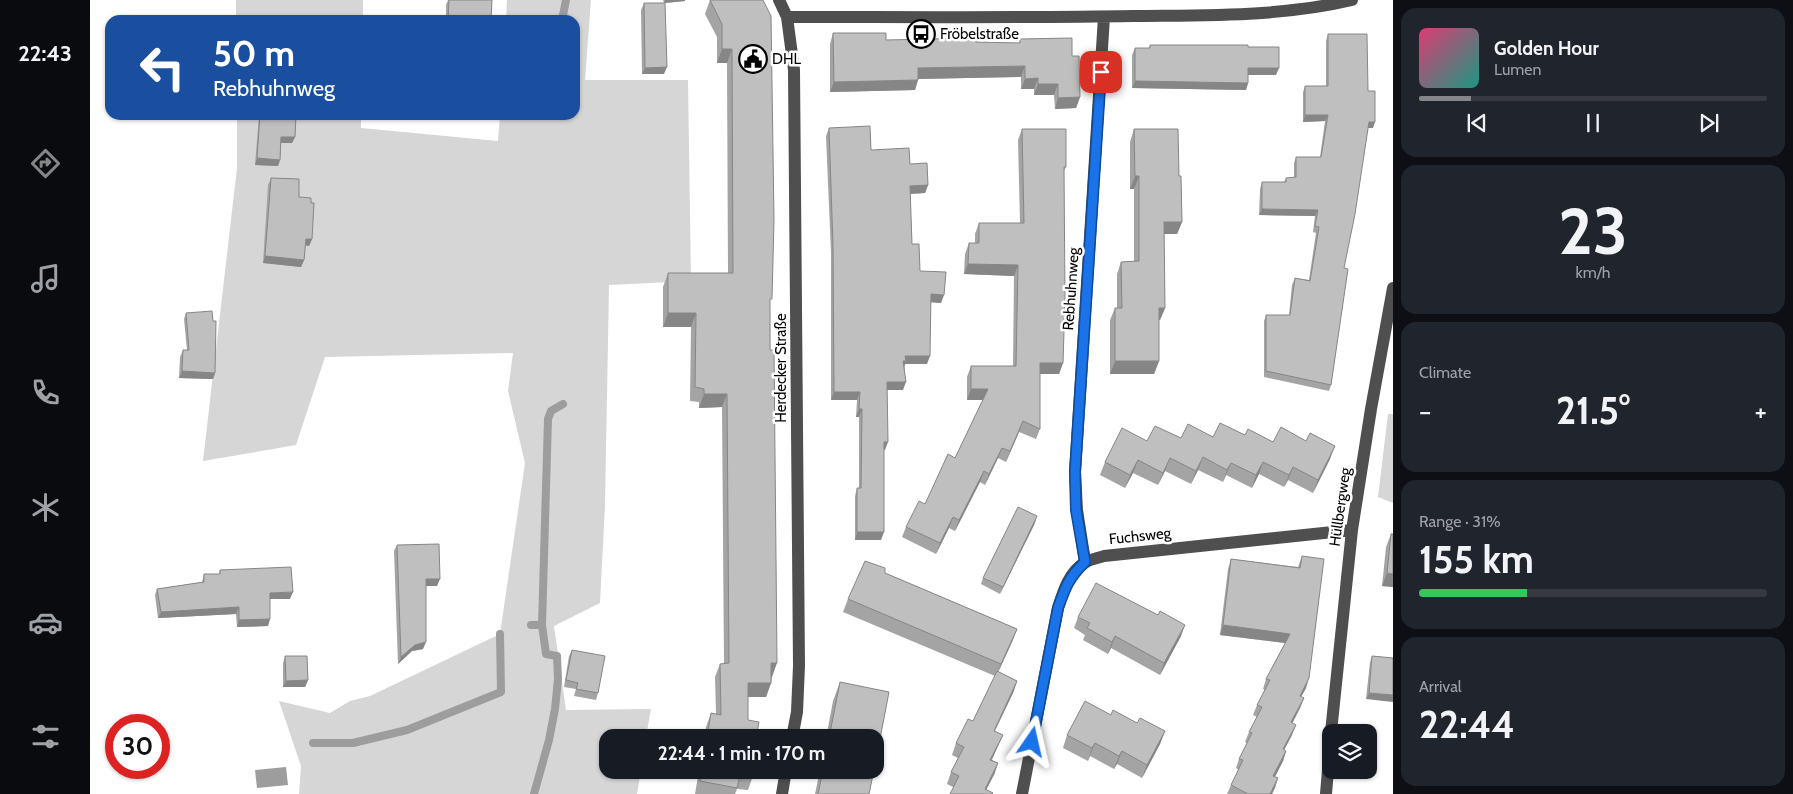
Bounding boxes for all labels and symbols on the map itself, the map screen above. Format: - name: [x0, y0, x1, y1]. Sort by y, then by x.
- bus stop icon: Fröbelstraße: [906, 19, 936, 49]
- place label: Fröbelstraße: [940, 25, 1019, 43]
- public building icon: DHL: [738, 44, 768, 74]
- place label: DHL: [772, 50, 801, 68]
- pin: [1080, 51, 1122, 93]
- street label: Rebhuhnweg: [1059, 246, 1083, 331]
- street label: Herdecker Straße: [772, 313, 790, 423]
- street label: Hüllbergweg: [1326, 466, 1355, 548]
- street label: Fuchsweg: [1108, 524, 1172, 548]
- speed limit sign: 30: [105, 714, 170, 779]
- position arrow: [1005, 715, 1057, 767]

